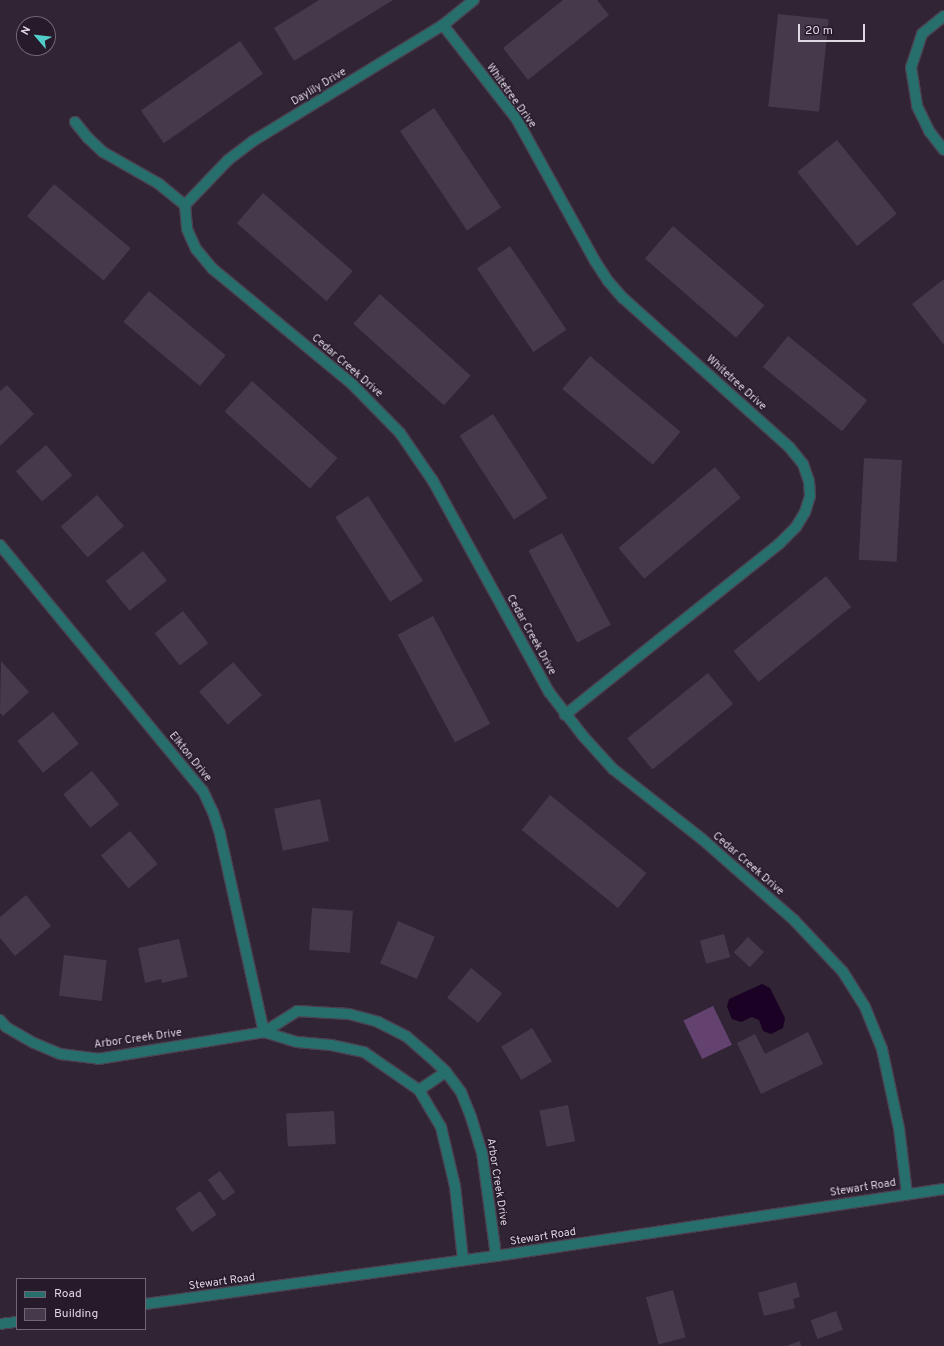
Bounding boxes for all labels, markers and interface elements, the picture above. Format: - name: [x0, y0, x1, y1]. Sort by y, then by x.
- north arrow: [16, 16, 56, 56]
- scale bar: [800, 16, 867, 42]
- text: 20 m: [805, 23, 833, 39]
- text: N: [18, 24, 34, 38]
- street label: Whitetree Drive: [483, 61, 539, 131]
- street label: Daylily Drive: [289, 65, 349, 109]
- street label: Cedar Creek Drive: [309, 332, 385, 400]
- street label: Whitetree Drive: [703, 353, 769, 413]
- street label: Cedar Creek Drive: [503, 592, 559, 678]
- street label: Elkton Drive: [166, 729, 214, 785]
- street label: Cedar Creek Drive: [710, 830, 786, 898]
- street label: Arbor Creek Drive: [93, 1026, 183, 1052]
- street label: Arbor Creek Drive: [484, 1137, 510, 1227]
- street label: Stewart Road: [829, 1176, 897, 1200]
- street label: Stewart Road: [509, 1225, 577, 1249]
- street label: Stewart Road: [188, 1271, 256, 1293]
- legend: [16, 1278, 146, 1330]
- text: Road: [54, 1286, 82, 1302]
- text: Building: [54, 1306, 98, 1322]

